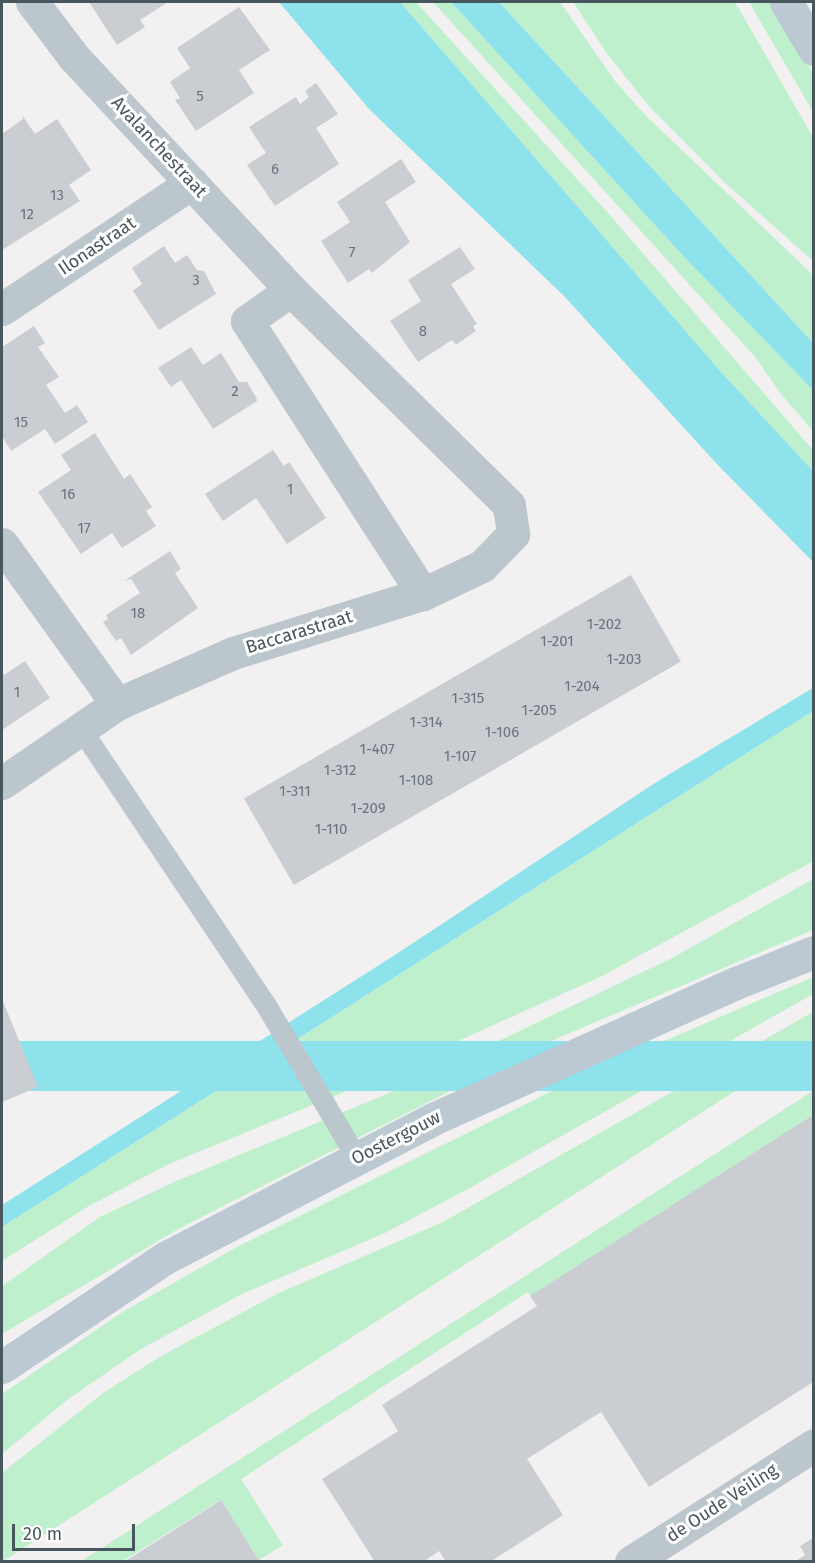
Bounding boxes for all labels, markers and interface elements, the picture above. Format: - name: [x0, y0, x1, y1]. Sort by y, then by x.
- house number: 5: [196, 88, 204, 106]
- street label: Avalanchestraat: [107, 92, 211, 202]
- house number: 6: [271, 161, 279, 179]
- house number: 13: [50, 187, 64, 205]
- house number: 12: [20, 206, 34, 224]
- street label: Ilonastraat: [54, 212, 140, 280]
- house number: 7: [349, 244, 355, 262]
- house number: 3: [192, 272, 200, 290]
- house number: 8: [419, 323, 427, 341]
- house number: 2: [231, 383, 239, 401]
- house number: 15: [14, 414, 28, 432]
- house number: 1: [287, 481, 293, 499]
- house number: 16: [61, 486, 75, 504]
- house number: 17: [77, 520, 91, 538]
- house number: 18: [131, 605, 145, 623]
- street label: Baccarastraat: [243, 606, 355, 658]
- house number: 1-202: [587, 616, 621, 634]
- house number: 1-201: [540, 633, 574, 651]
- house number: 1-203: [607, 651, 641, 669]
- house number: 1-204: [564, 678, 600, 696]
- house number: 1: [14, 684, 20, 702]
- house number: 1-315: [452, 690, 484, 708]
- house number: 1-205: [522, 702, 556, 720]
- house number: 1-314: [409, 714, 443, 732]
- house number: 1-106: [485, 724, 519, 742]
- house number: 1-407: [359, 741, 395, 759]
- house number: 1-107: [444, 748, 476, 766]
- house number: 1-312: [324, 762, 356, 780]
- house number: 1-108: [399, 772, 433, 790]
- house number: 1-311: [279, 783, 311, 801]
- house number: 1-209: [350, 800, 386, 818]
- house number: 1-110: [315, 821, 347, 839]
- street label: Oostergouw: [348, 1106, 444, 1170]
- street label: de Oude Veiling: [662, 1459, 782, 1547]
- scale bar: [15, 1512, 138, 1550]
- text: 20 m: [23, 1523, 62, 1545]

